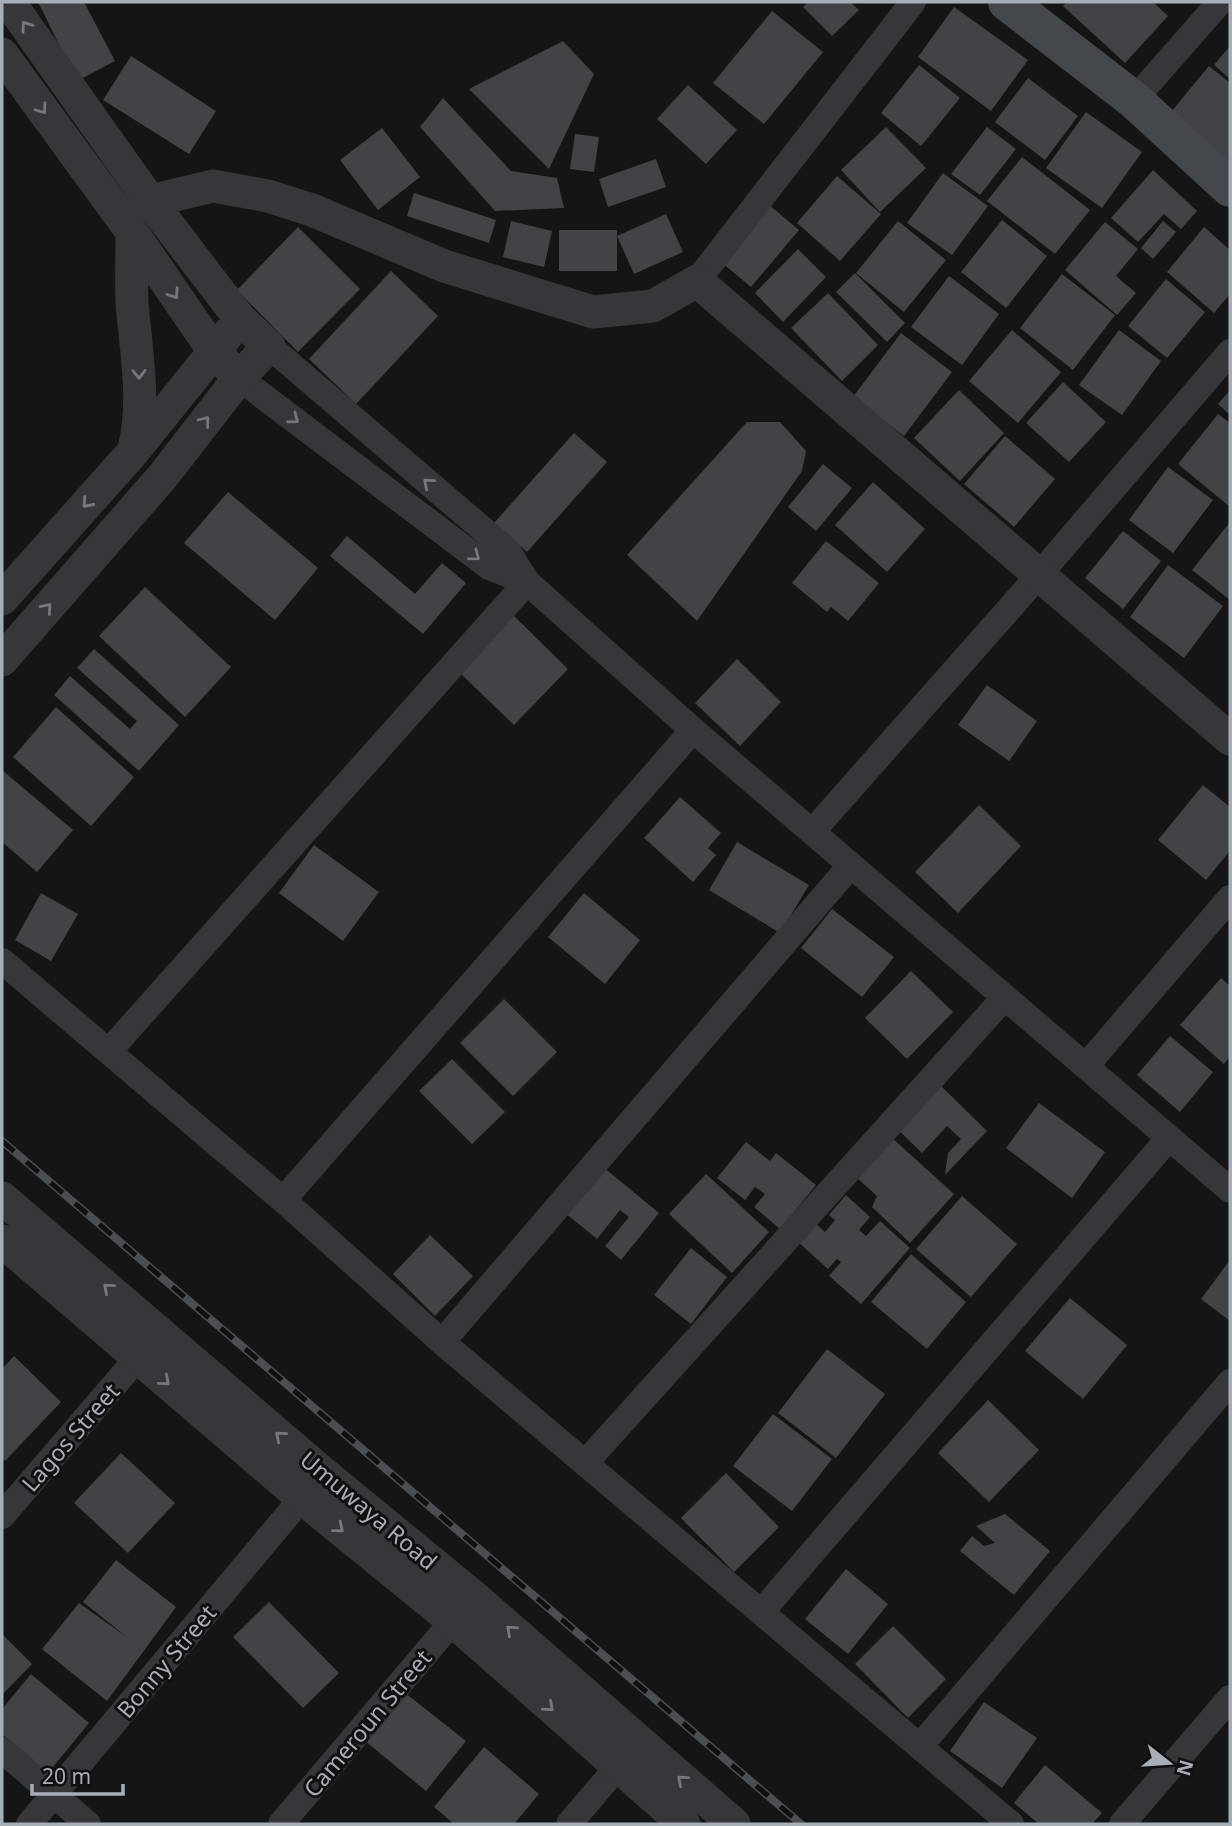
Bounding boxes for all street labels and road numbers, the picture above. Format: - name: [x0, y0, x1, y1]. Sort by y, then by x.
- street label: Lagos Street: [14, 1376, 126, 1498]
- street label: Umuwaya Road: [294, 1443, 444, 1577]
- street label: Bonny Street: [109, 1597, 223, 1725]
- street label: Cameroun Street: [296, 1642, 438, 1804]

